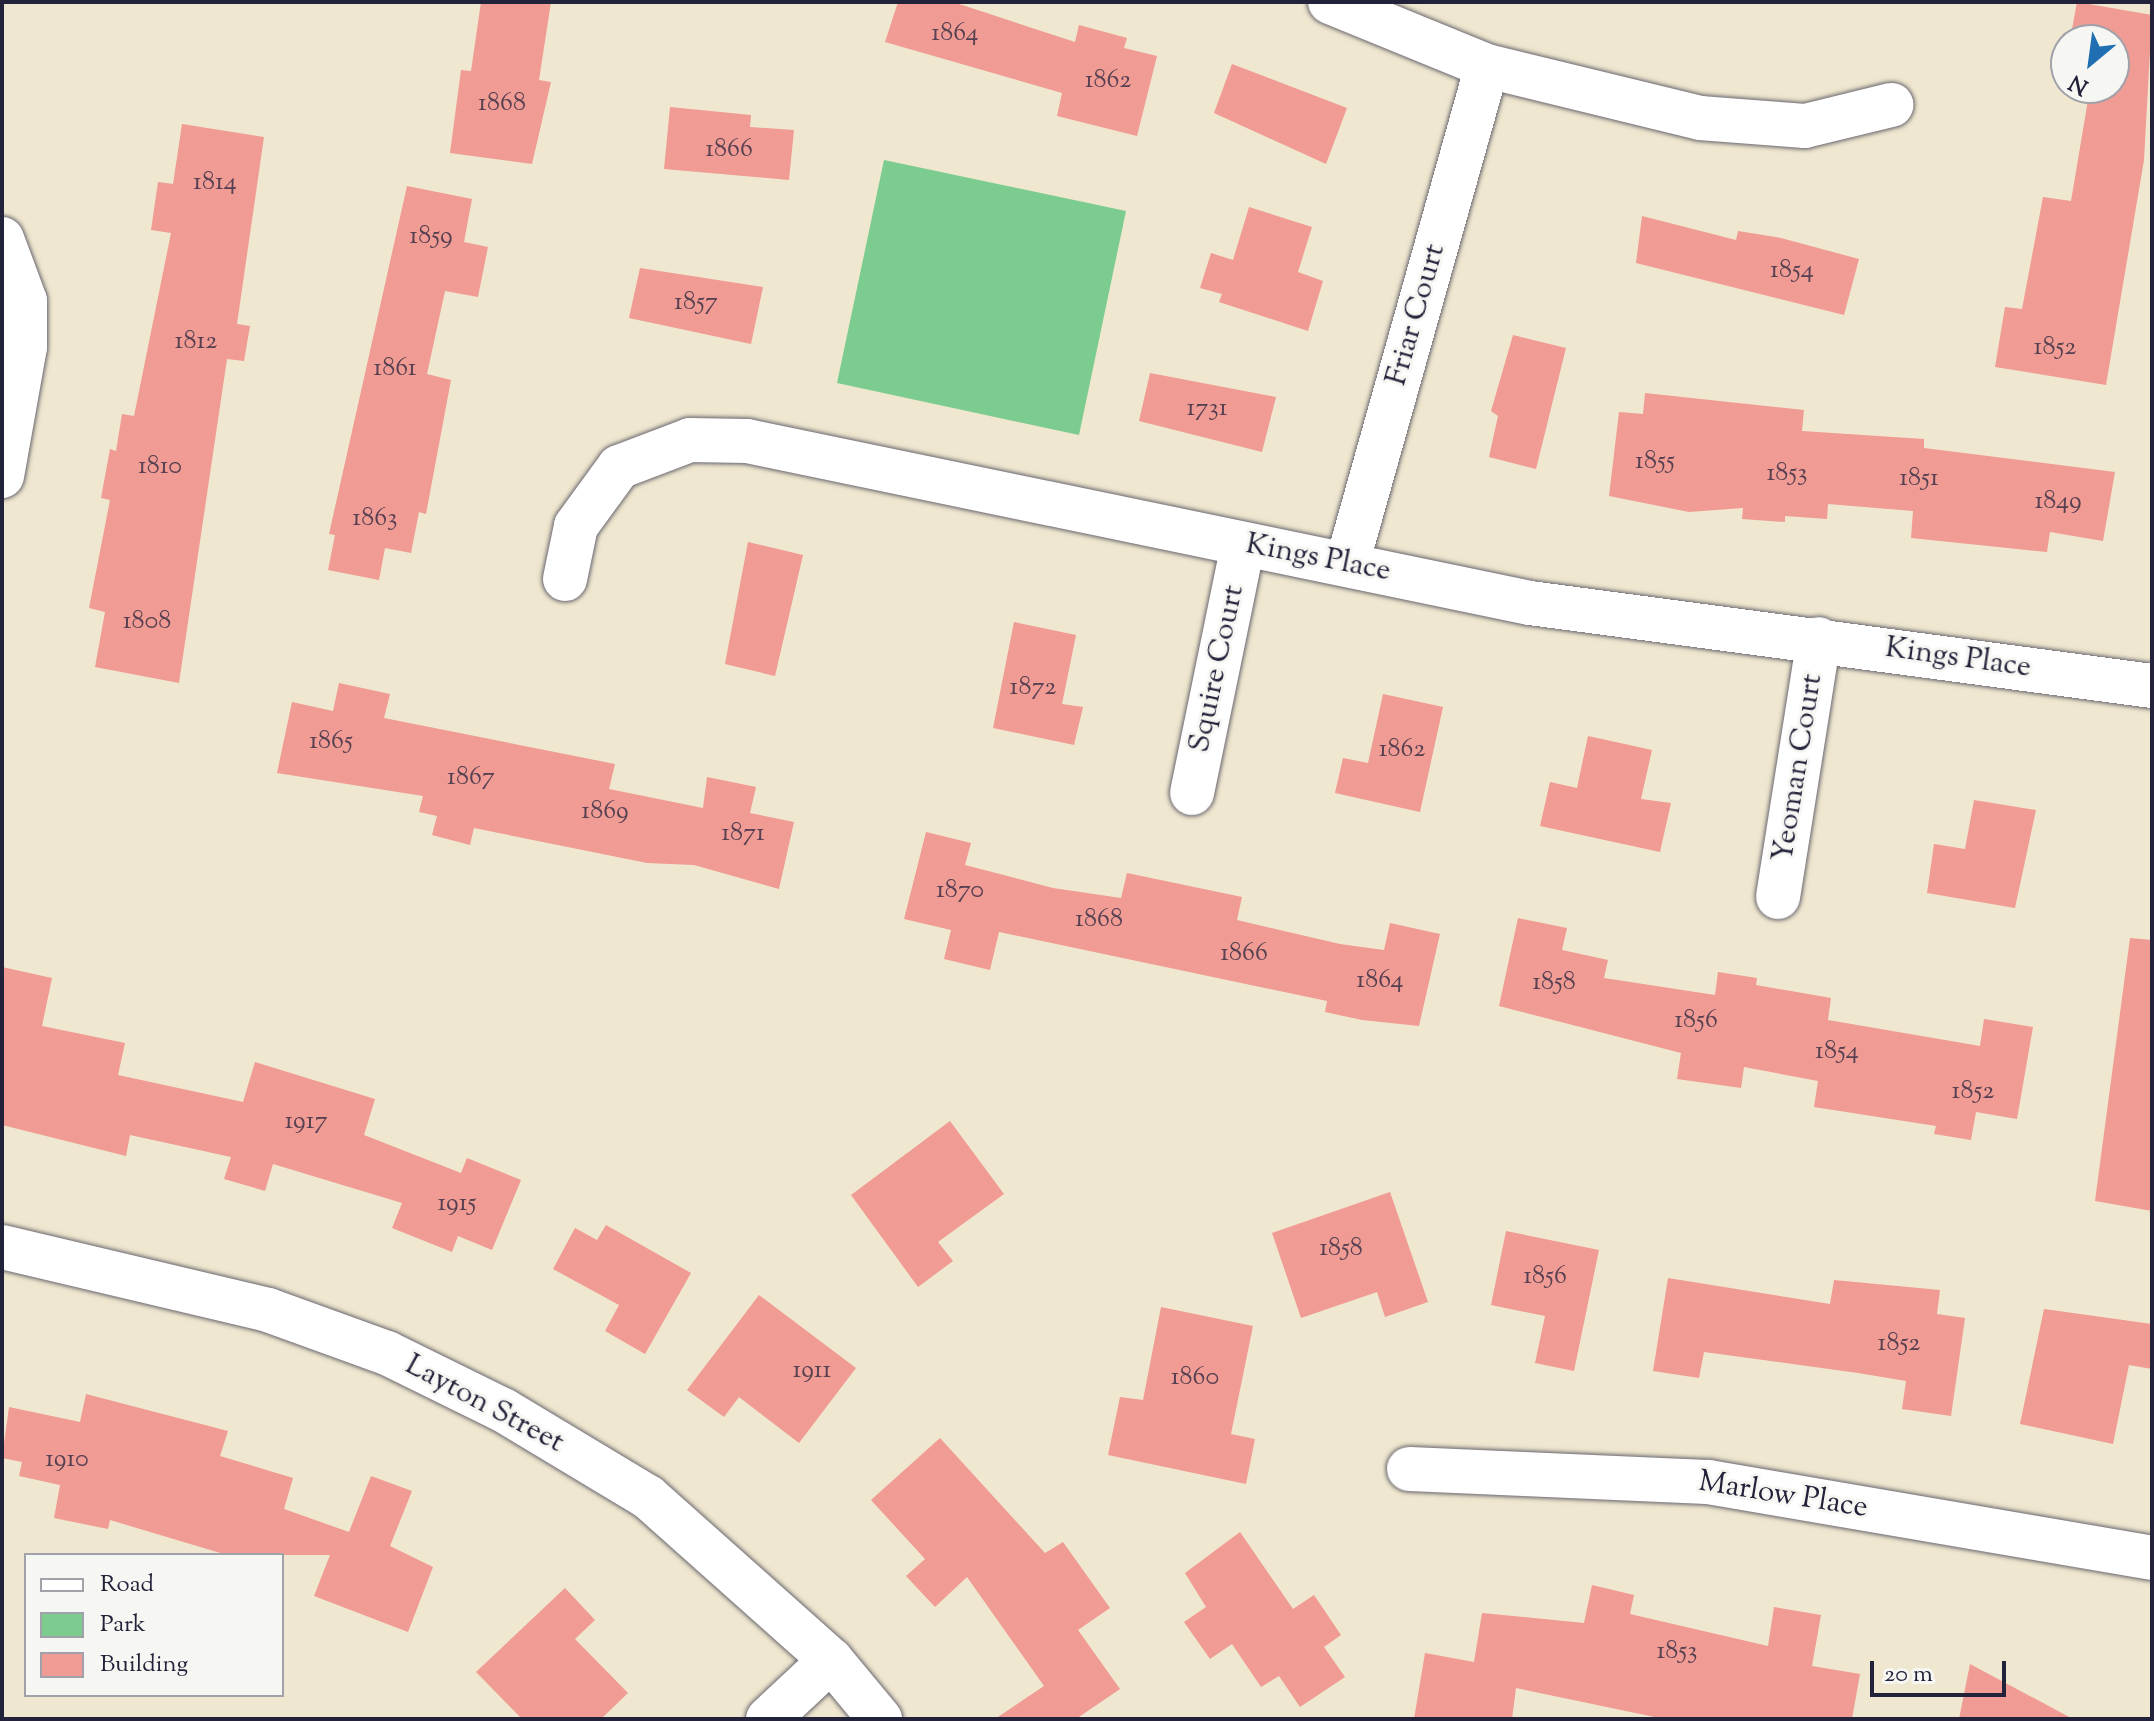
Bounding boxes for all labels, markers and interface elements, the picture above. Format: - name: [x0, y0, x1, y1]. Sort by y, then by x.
- house number: 1864: [931, 18, 979, 50]
- north arrow: [2050, 24, 2130, 104]
- house number: 1862: [1085, 65, 1131, 97]
- text: N: [2064, 65, 2095, 101]
- house number: 1868: [478, 88, 526, 120]
- house number: 1866: [705, 134, 753, 166]
- house number: 1814: [193, 167, 237, 199]
- house number: 1859: [409, 221, 453, 253]
- street label: Friar Court: [1380, 240, 1454, 390]
- house number: 1854: [1770, 255, 1814, 287]
- house number: 1857: [674, 287, 718, 319]
- house number: 1812: [175, 326, 217, 358]
- house number: 1852: [2034, 332, 2076, 364]
- house number: 1861: [373, 353, 417, 385]
- house number: 1731: [1186, 393, 1228, 425]
- house number: 1855: [1635, 446, 1675, 478]
- house number: 1810: [138, 451, 182, 483]
- house number: 1853: [1766, 458, 1808, 490]
- house number: 1851: [1899, 463, 1939, 495]
- house number: 1849: [2034, 486, 2082, 518]
- house number: 1863: [352, 503, 398, 535]
- street label: Kings Place: [1243, 527, 1393, 591]
- street label: Squire Court: [1183, 582, 1253, 756]
- house number: 1808: [123, 606, 171, 638]
- street label: Kings Place: [1883, 631, 2033, 687]
- street label: Yeoman Court: [1766, 671, 1832, 865]
- house number: 1872: [1010, 672, 1056, 704]
- house number: 1865: [309, 726, 353, 758]
- house number: 1862: [1379, 734, 1425, 766]
- house number: 1867: [447, 762, 495, 794]
- house number: 1869: [581, 796, 629, 828]
- house number: 1871: [721, 818, 765, 850]
- house number: 1870: [936, 875, 984, 907]
- house number: 1868: [1075, 904, 1123, 936]
- house number: 1866: [1220, 938, 1268, 970]
- house number: 1864: [1356, 965, 1404, 997]
- house number: 1858: [1532, 967, 1576, 999]
- house number: 1856: [1674, 1005, 1718, 1037]
- house number: 1854: [1815, 1036, 1859, 1068]
- house number: 1852: [1952, 1076, 1994, 1108]
- house number: 1917: [284, 1106, 328, 1138]
- house number: 1915: [438, 1188, 476, 1220]
- house number: 1858: [1319, 1233, 1363, 1265]
- house number: 1856: [1523, 1261, 1567, 1293]
- house number: 1852: [1878, 1328, 1920, 1360]
- street label: Layton Street: [398, 1348, 570, 1462]
- house number: 1911: [793, 1355, 831, 1387]
- house number: 1860: [1171, 1362, 1219, 1394]
- house number: 1910: [45, 1444, 89, 1476]
- street label: Marlow Place: [1696, 1465, 1870, 1527]
- legend: [24, 1553, 284, 1697]
- text: Road: [100, 1568, 154, 1602]
- text: Park: [100, 1608, 146, 1642]
- house number: 1853: [1656, 1636, 1698, 1668]
- scale bar: [1874, 1645, 2010, 1695]
- text: Building: [100, 1648, 188, 1682]
- text: 20 m: [1884, 1658, 1933, 1692]

